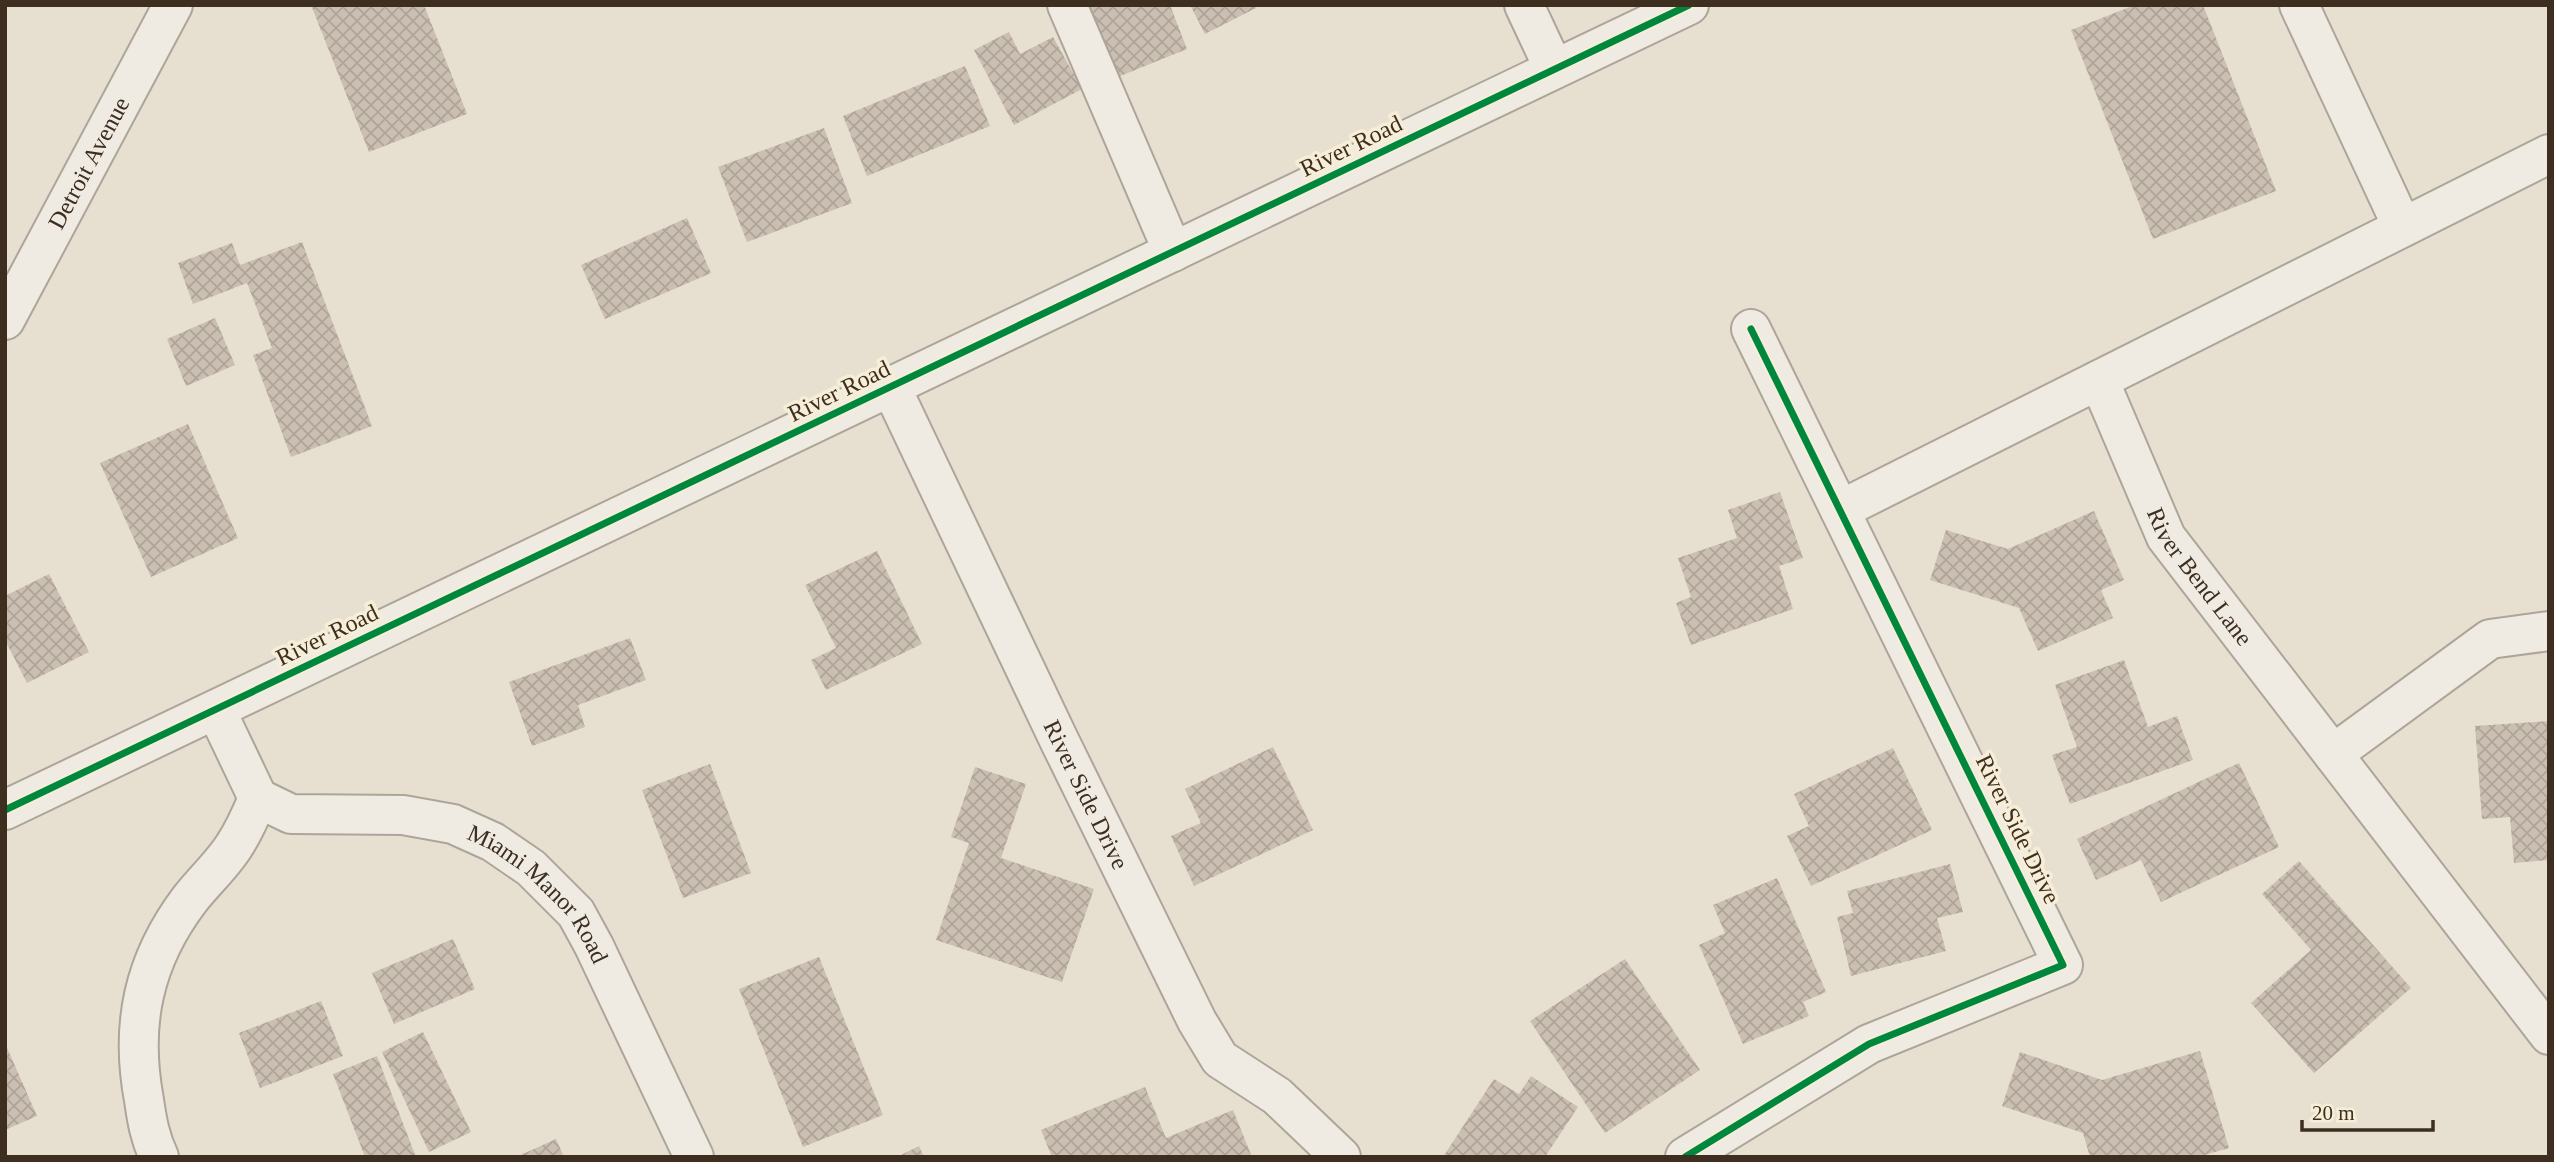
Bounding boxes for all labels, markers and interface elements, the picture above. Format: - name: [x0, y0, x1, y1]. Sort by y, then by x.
- street label: Detroit Avenue: [43, 93, 134, 233]
- street label: River Road: [1296, 110, 1406, 182]
- street label: River Road: [784, 355, 894, 427]
- street label: River Bend Lane: [2142, 504, 2258, 651]
- street label: River Road: [272, 599, 382, 671]
- street label: River Side Drive: [1039, 716, 1133, 874]
- street label: River Side Drive: [1971, 750, 2065, 908]
- street label: Miami Manor Road: [464, 819, 613, 967]
- scale bar: [2302, 1088, 2433, 1132]
- text: 20 m: [2312, 1101, 2355, 1125]

